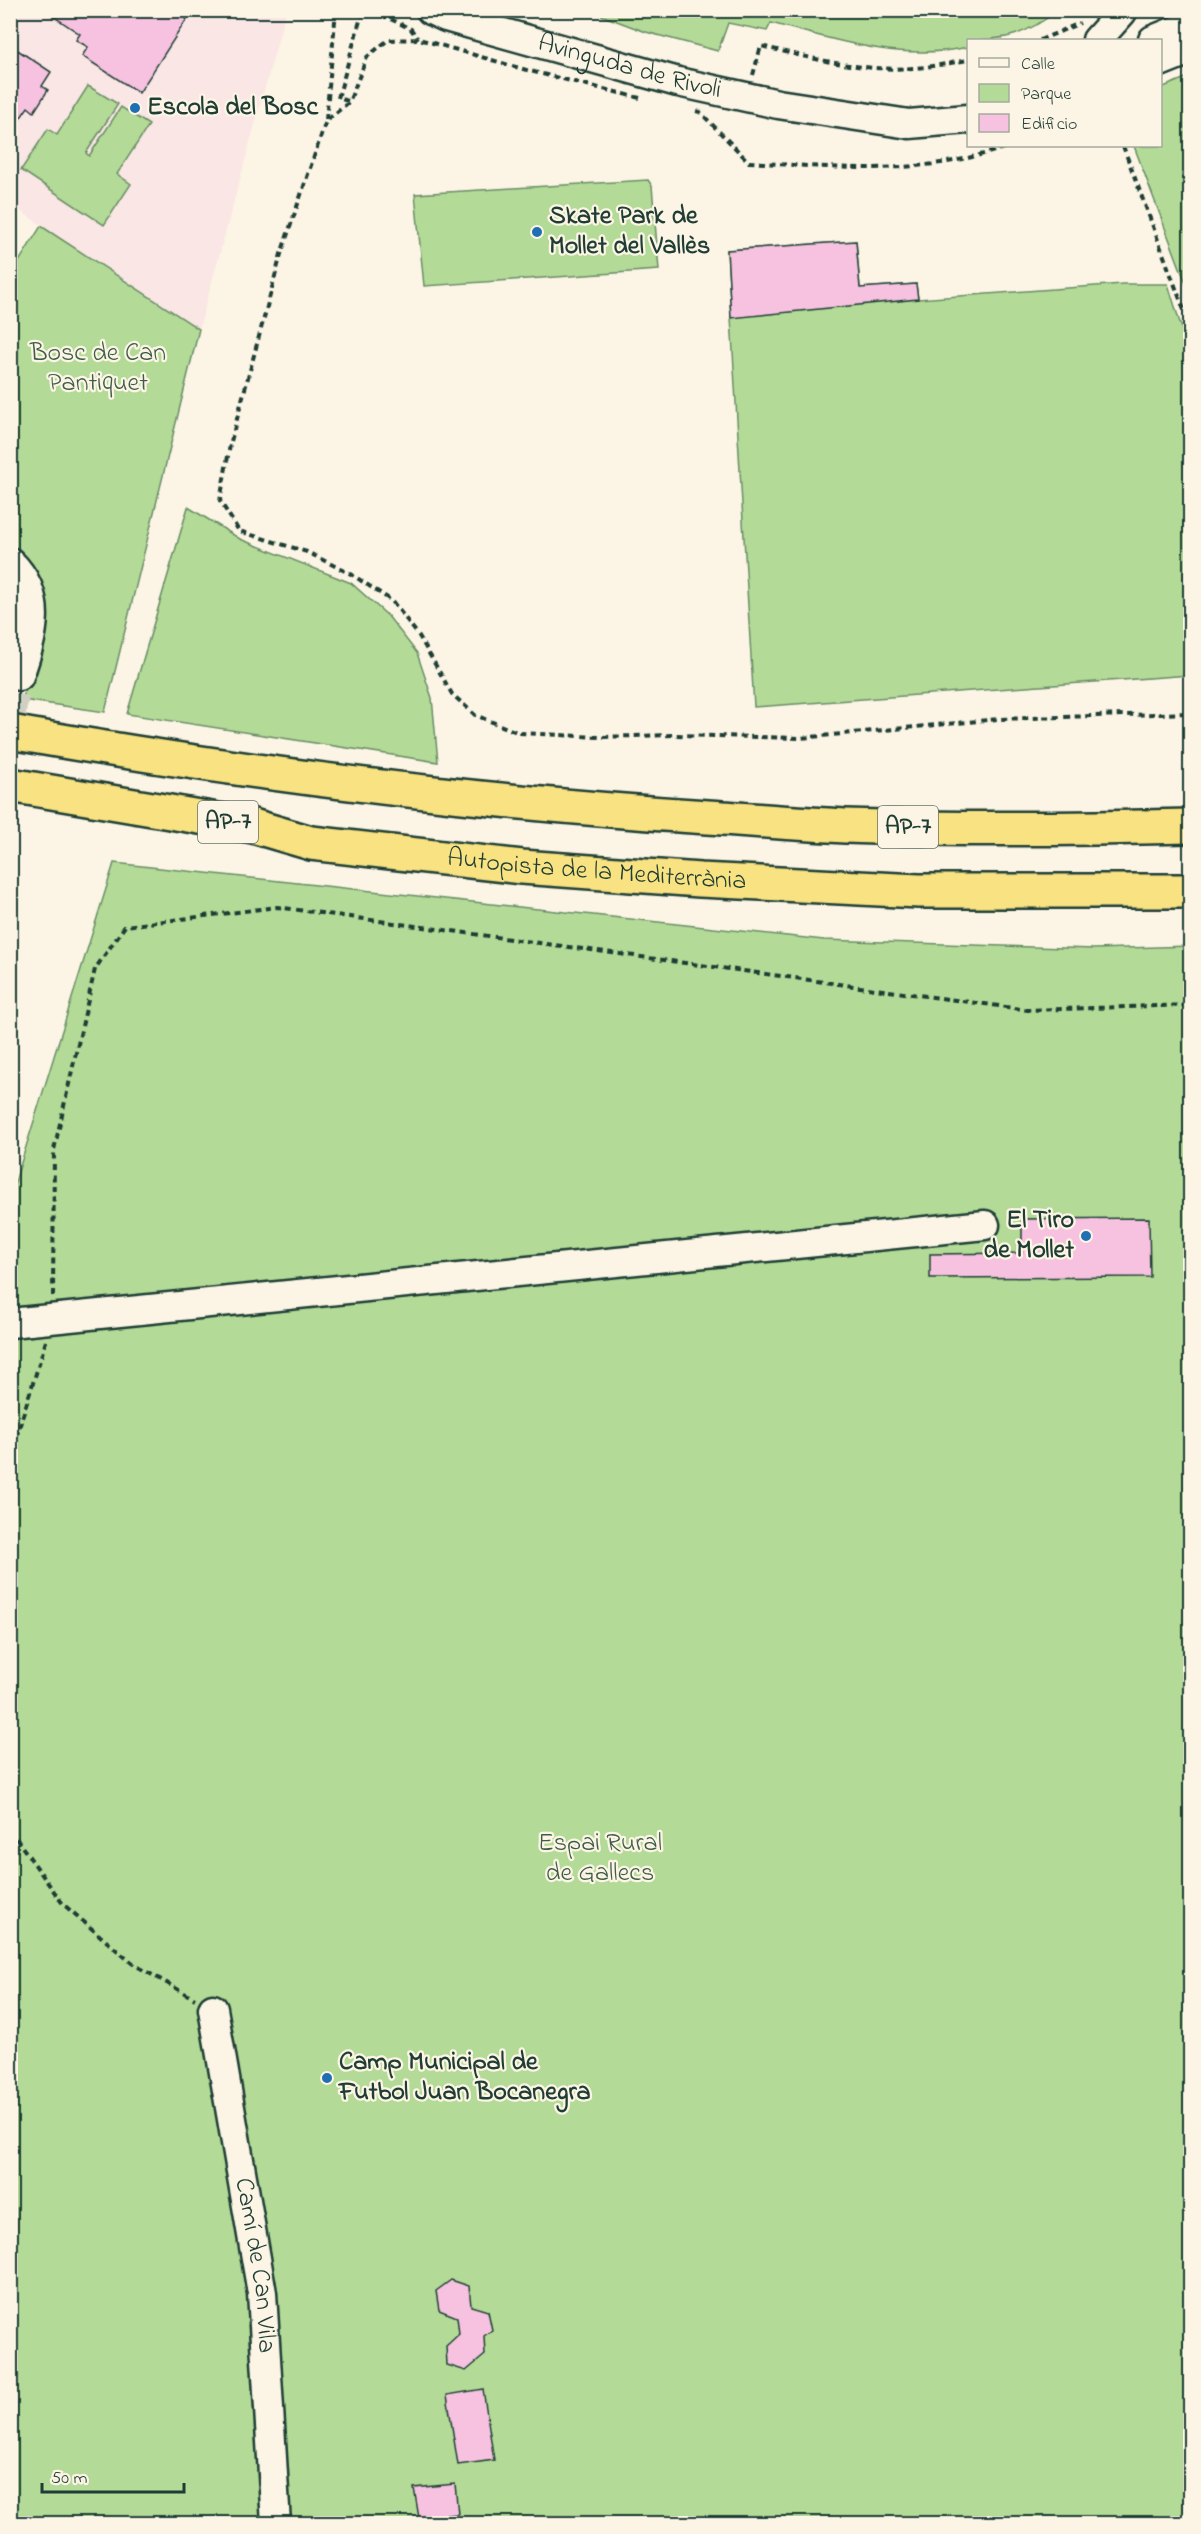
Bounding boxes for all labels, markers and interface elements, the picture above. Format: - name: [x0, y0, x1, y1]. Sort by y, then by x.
- street label: Avinguda de Rivoli: [533, 25, 725, 110]
- legend: [967, 39, 1162, 147]
- text: Calle: [1021, 52, 1056, 78]
- text: Parque: [1021, 82, 1072, 108]
- place label: Escola del Bosc: [147, 89, 320, 127]
- marker: Escola del Bosc: [128, 101, 142, 115]
- text: Edificio: [1021, 112, 1077, 138]
- place label: Skate Park de Mollet del Vallès: [549, 198, 710, 266]
- marker: Skate Park de Mollet del Vallès: [530, 225, 544, 239]
- park label: Bosc de Can Pantiquet: [29, 335, 166, 403]
- road number: AP-7: [198, 801, 258, 843]
- road number: AP-7: [878, 806, 938, 848]
- street label: Autopista de la Mediterrània: [445, 840, 747, 901]
- place label: El Tiro de Mollet: [984, 1202, 1074, 1270]
- marker: El Tiro de Mollet: [1079, 1229, 1093, 1243]
- park label: Espai Rural de Gallecs: [538, 1825, 662, 1893]
- place label: Camp Municipal de Futbol Juan Bocanegra: [337, 2044, 591, 2113]
- marker: Camp Municipal de Futbol Juan Bocanegra: [320, 2071, 334, 2085]
- street label: Camí de Can Vila: [223, 2175, 285, 2354]
- scale bar: [42, 2456, 184, 2494]
- text: 50 m: [51, 2466, 88, 2492]

